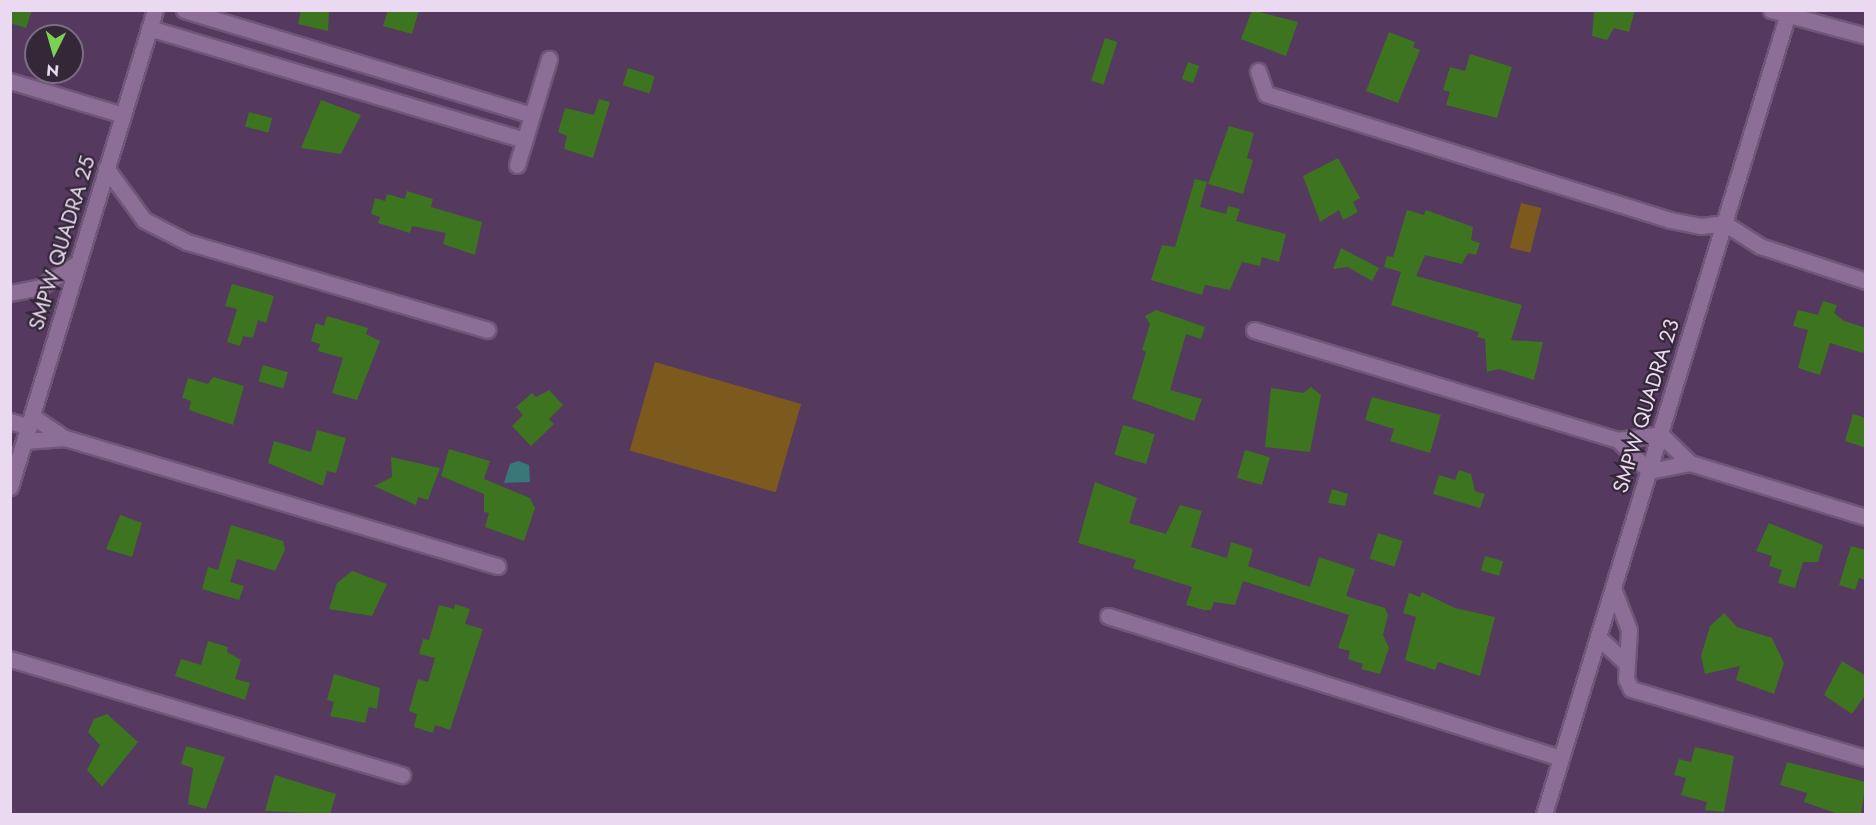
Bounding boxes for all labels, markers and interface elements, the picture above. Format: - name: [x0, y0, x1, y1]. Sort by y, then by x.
- north arrow: [24, 24, 84, 84]
- text: N: [45, 58, 60, 82]
- street label: SMPW QUADRA 25: [24, 153, 100, 333]
- street label: SMPW QUADRA 23: [1608, 316, 1684, 496]

